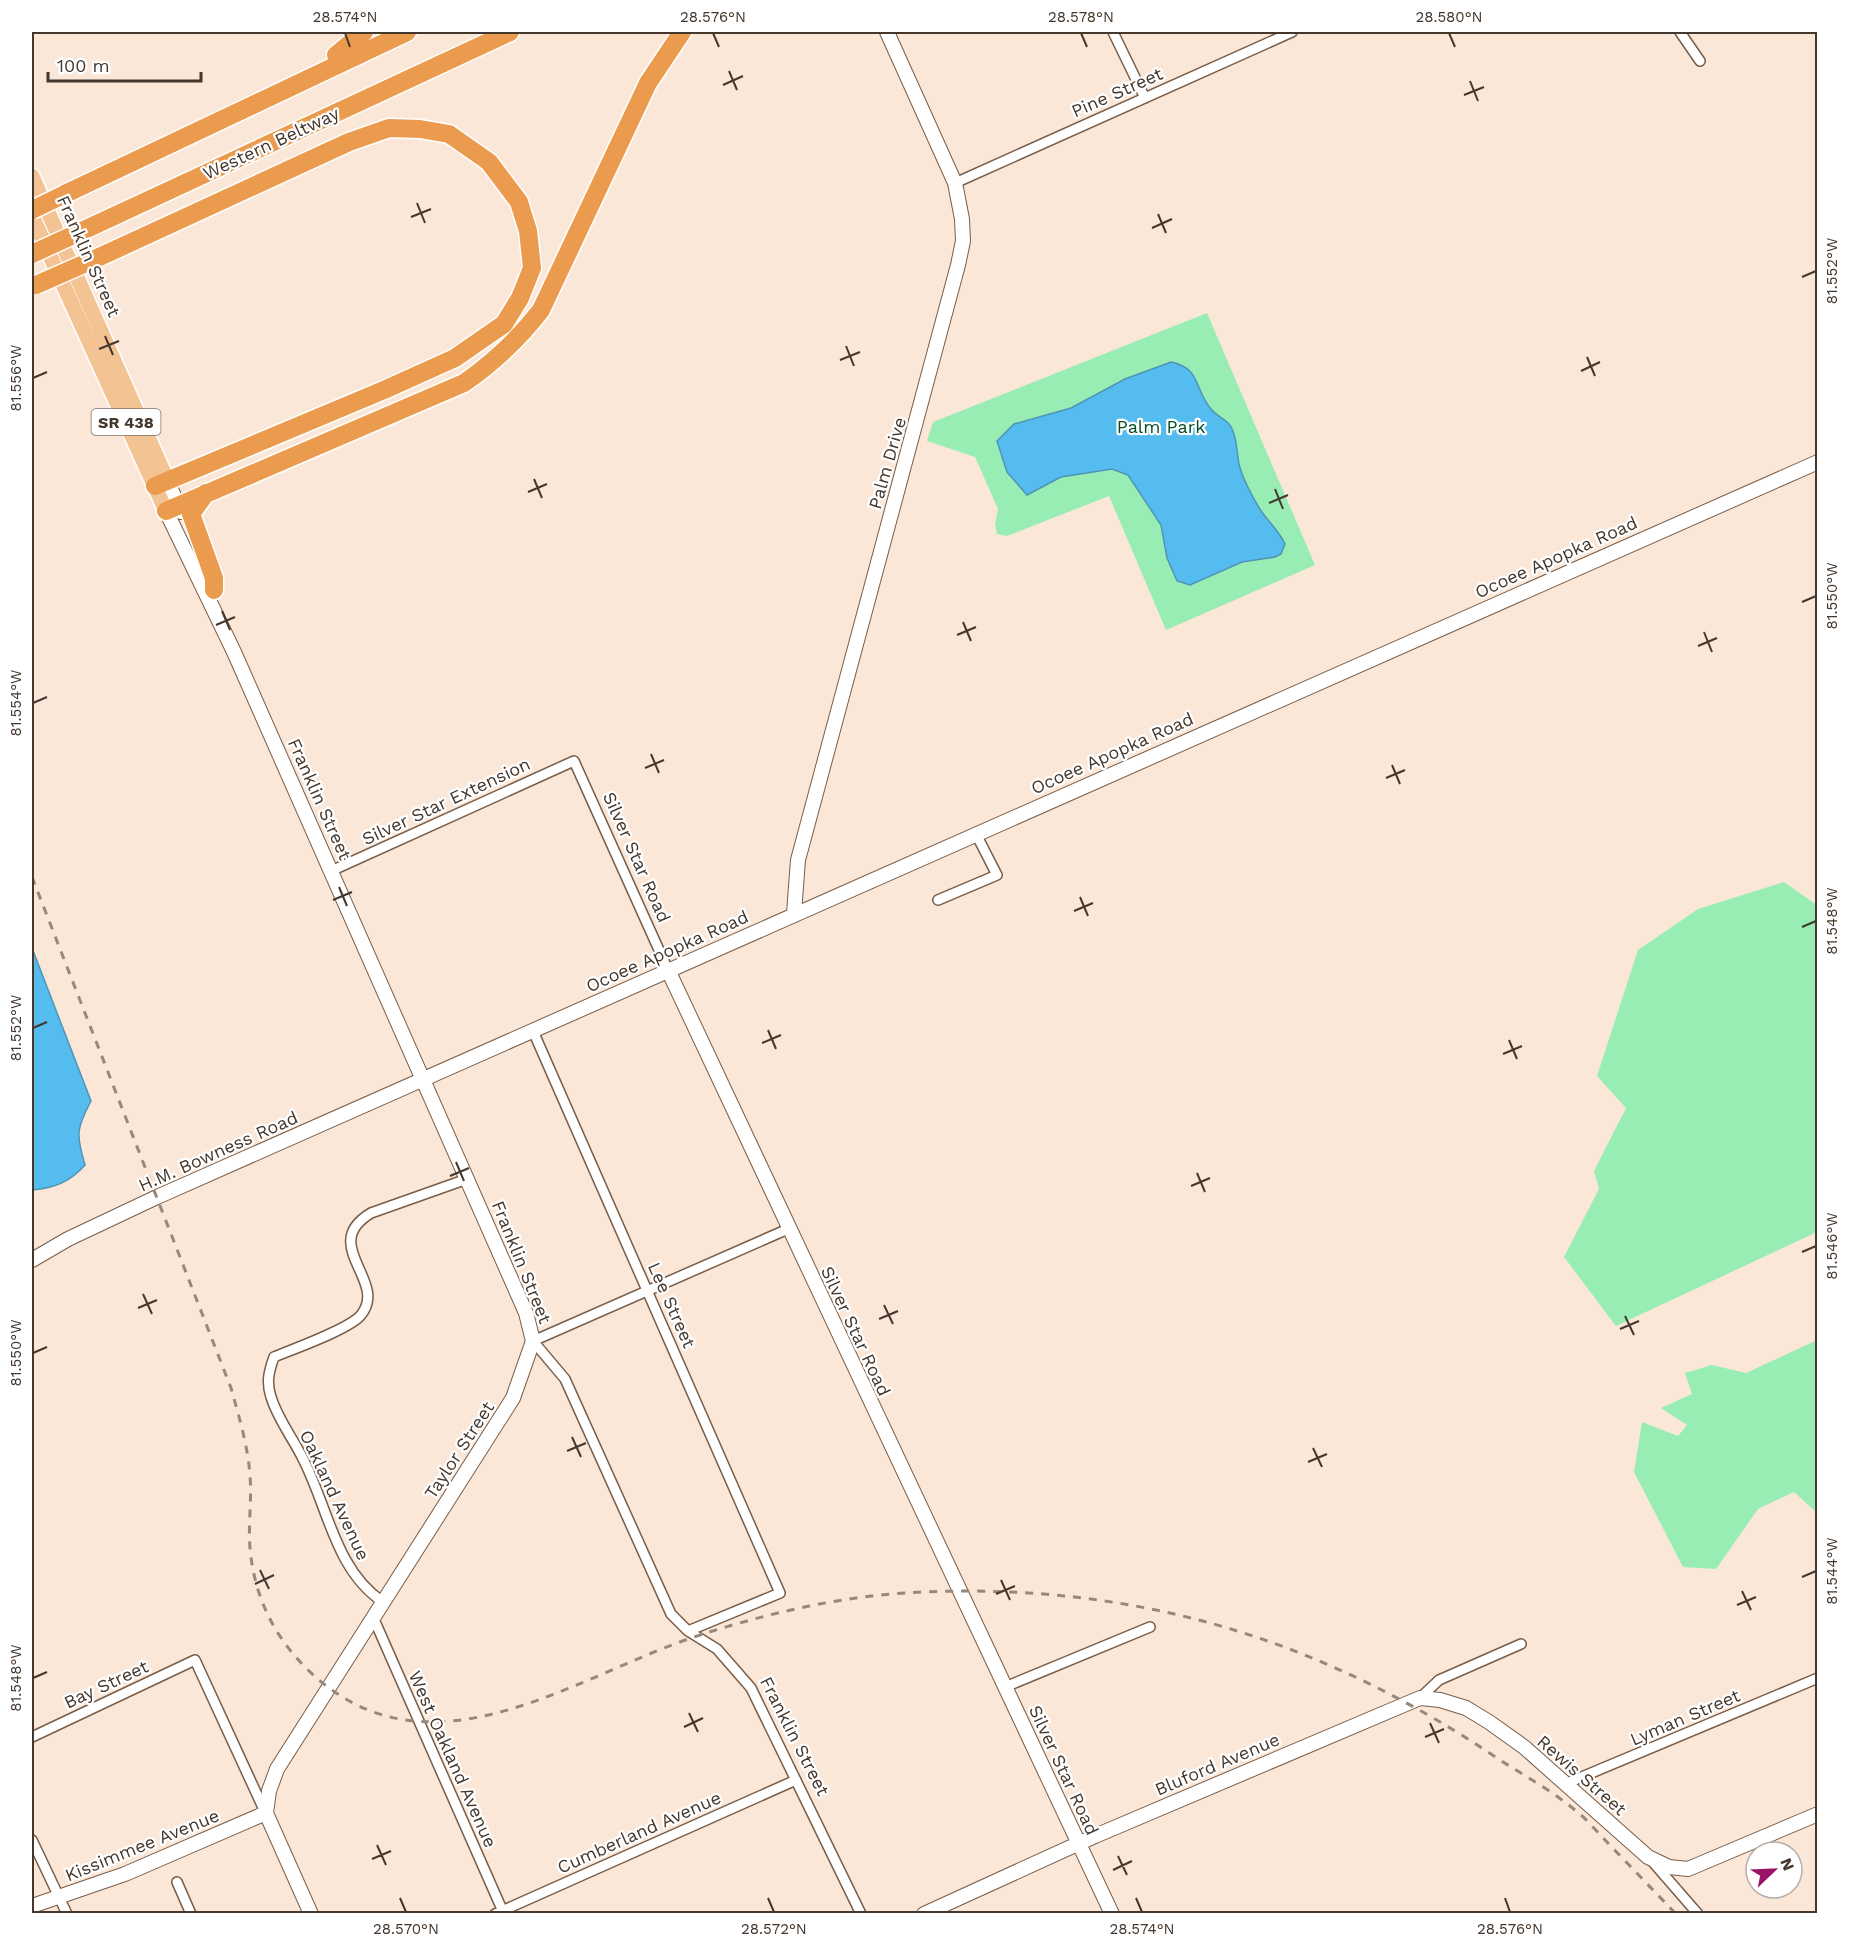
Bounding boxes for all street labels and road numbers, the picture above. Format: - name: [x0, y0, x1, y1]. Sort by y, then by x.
- street label: Pine Street: [1068, 62, 1166, 121]
- street label: Western Beltway: [200, 102, 343, 184]
- street label: Franklin Street: [53, 192, 125, 320]
- road number: SR 438: [92, 409, 160, 435]
- street label: Palm Drive: [864, 415, 910, 511]
- street label: Ocoee Apopka Road: [1471, 512, 1641, 602]
- street label: Ocoee Apopka Road: [1027, 708, 1197, 798]
- street label: Franklin Street: [284, 735, 356, 863]
- street label: Silver Star Extension: [359, 753, 533, 849]
- street label: Silver Star Road: [599, 789, 675, 925]
- street label: Ocoee Apopka Road: [582, 906, 752, 996]
- street label: H.M. Bowness Road: [135, 1106, 301, 1196]
- street label: Franklin Street: [488, 1198, 556, 1327]
- street label: Lee Street: [644, 1259, 700, 1352]
- street label: Silver Star Road: [817, 1263, 895, 1399]
- street label: Taylor Street: [420, 1397, 498, 1503]
- street label: Oakland Avenue: [296, 1427, 374, 1563]
- street label: Bay Street: [61, 1655, 152, 1713]
- street label: West Oakland Avenue: [405, 1667, 501, 1851]
- street label: Franklin Street: [756, 1673, 834, 1799]
- street label: Lyman Street: [1627, 1684, 1743, 1750]
- street label: Silver Star Road: [1025, 1702, 1103, 1838]
- street label: Bluford Avenue: [1151, 1728, 1283, 1800]
- street label: Rewis Street: [1533, 1731, 1631, 1820]
- street label: Cumberland Avenue: [554, 1786, 724, 1878]
- street label: Kissimmee Avenue: [62, 1804, 222, 1886]

